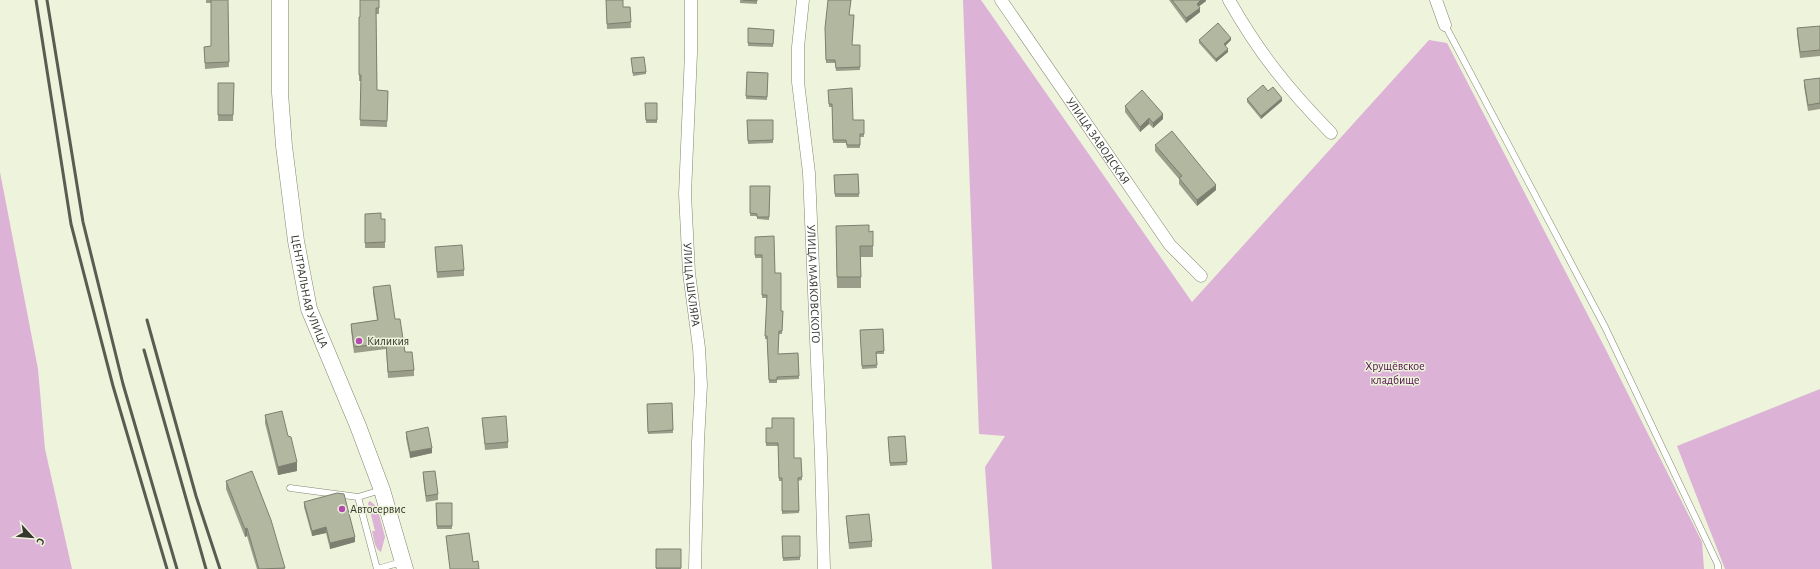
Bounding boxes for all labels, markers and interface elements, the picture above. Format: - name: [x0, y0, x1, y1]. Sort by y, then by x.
- street label: УЛИЦА ЗАВОДСКАЯ: [1064, 95, 1132, 186]
- street label: УЛИЦА МАЯКОВСКОГО: [805, 224, 822, 344]
- street label: ЦЕНТРАЛЬНАЯ УЛИЦА: [289, 234, 331, 349]
- street label: УЛИЦА ШКЛЯРА: [681, 242, 702, 327]
- place label: Киликия: [367, 335, 409, 347]
- marker: Киликия: [354, 336, 364, 346]
- park label: Хрущёвское кладбище: [1365, 360, 1425, 386]
- place label: Автосервис: [350, 503, 406, 515]
- marker: Автосервис: [337, 504, 347, 514]
- north arrow: [12, 517, 52, 557]
- text: С: [34, 536, 47, 546]

